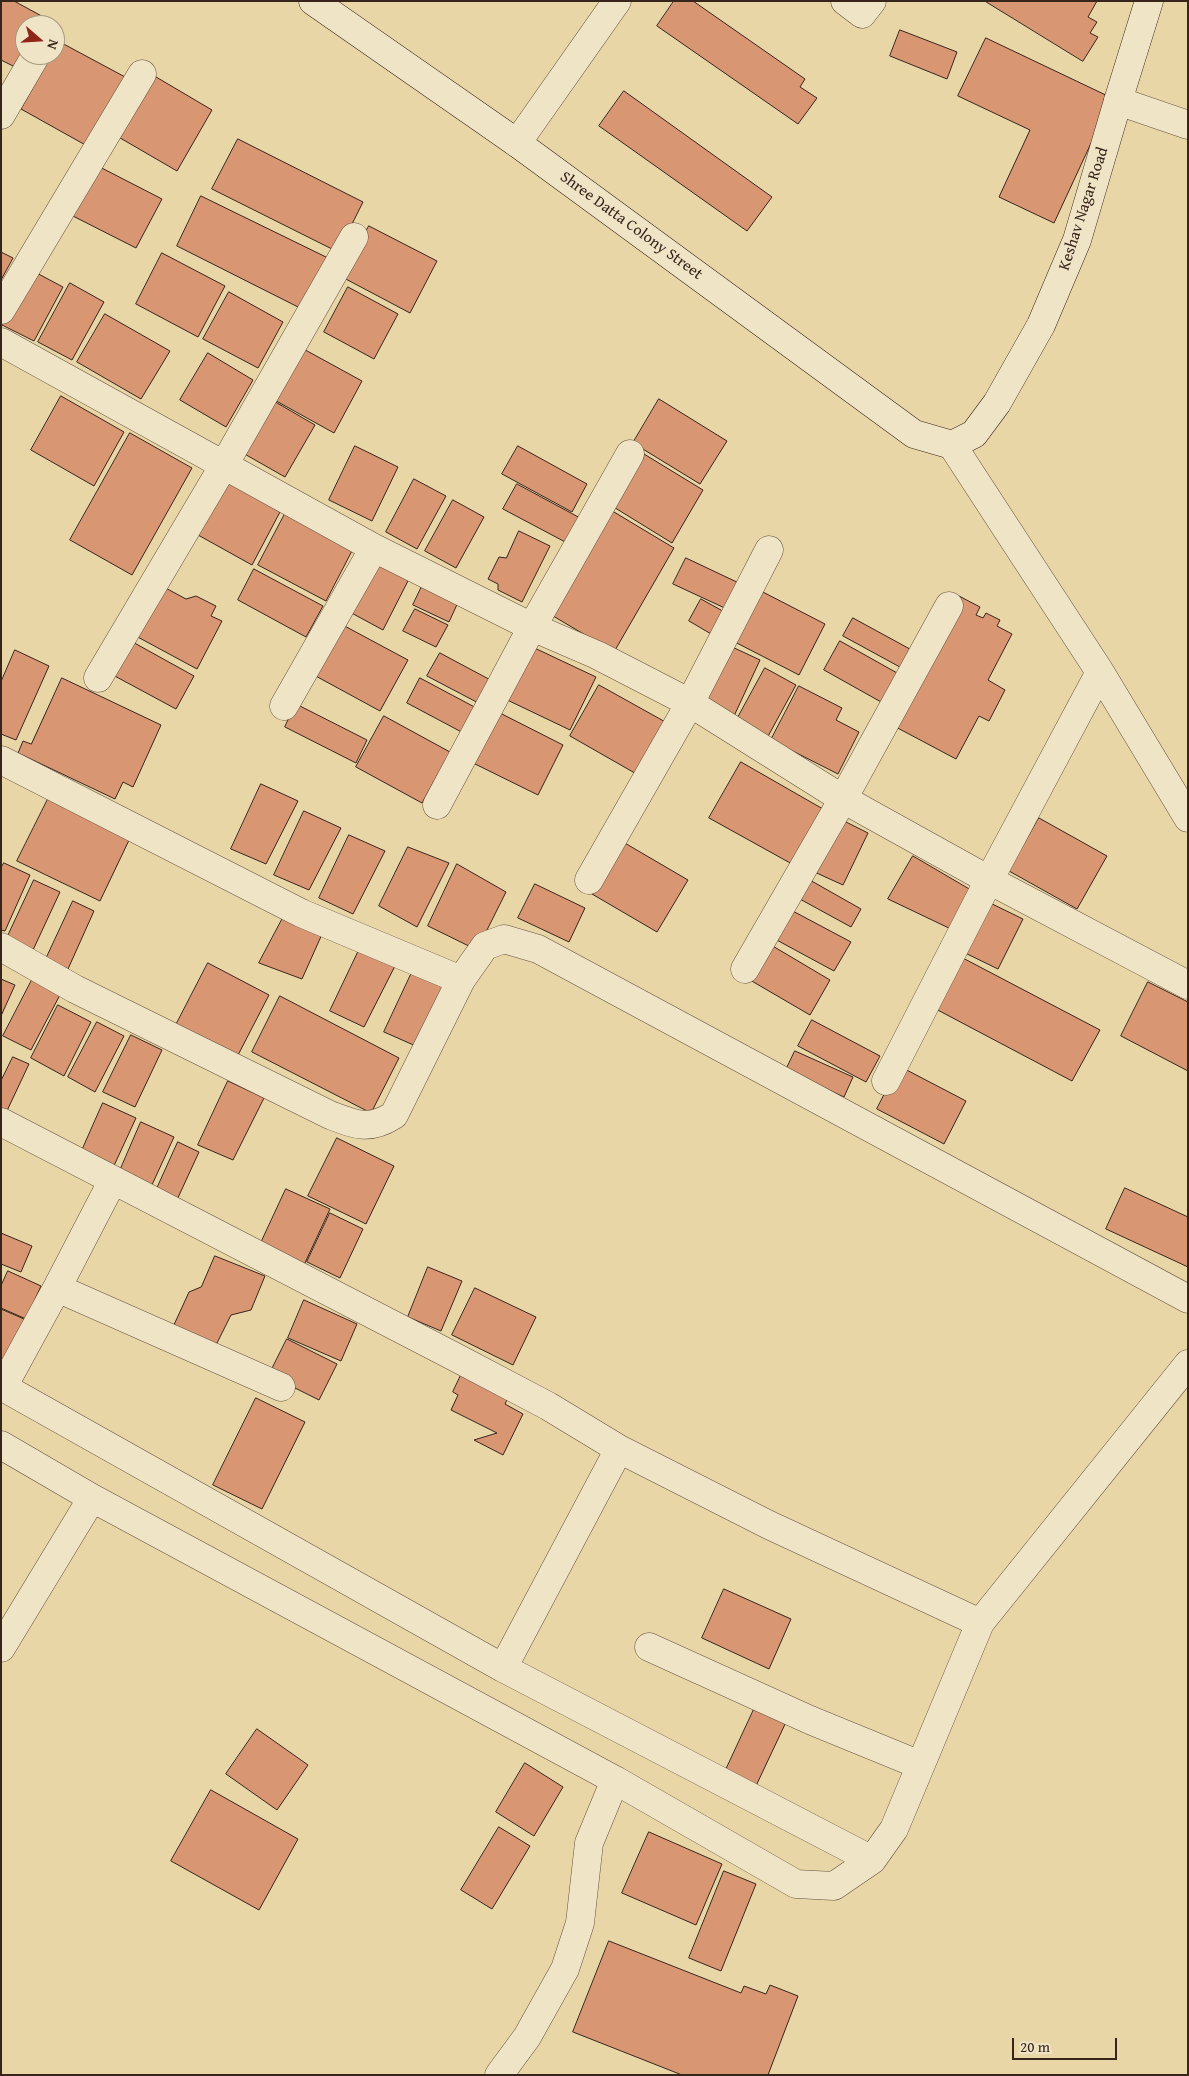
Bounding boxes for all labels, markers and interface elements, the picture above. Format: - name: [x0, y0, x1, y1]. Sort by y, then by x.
- north arrow: [15, 15, 65, 65]
- text: N: [42, 37, 64, 52]
- street label: Keshav Nagar Road: [1055, 145, 1113, 273]
- street label: Shree Datta Colony Street: [556, 168, 706, 284]
- scale bar: [1014, 2028, 1119, 2060]
- text: 20 m: [1020, 2036, 1050, 2057]

